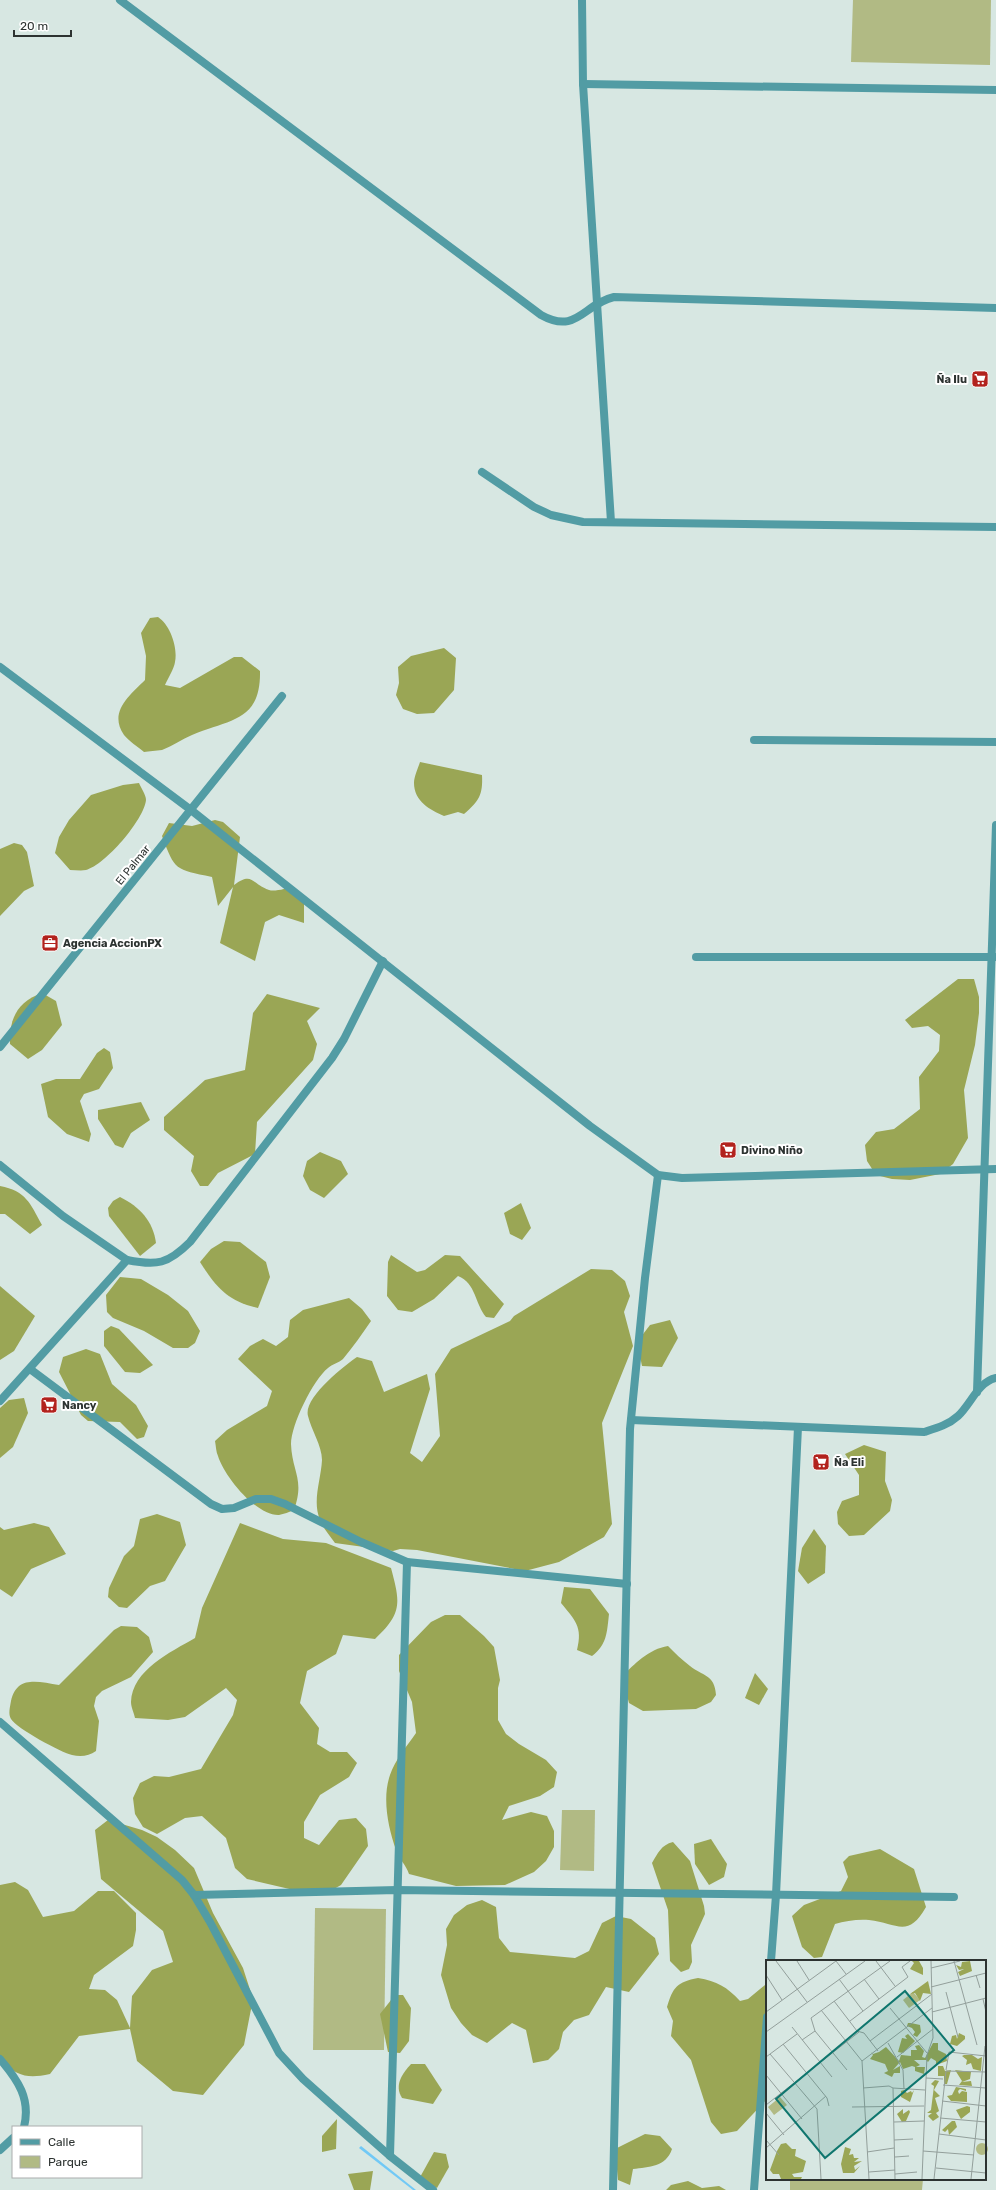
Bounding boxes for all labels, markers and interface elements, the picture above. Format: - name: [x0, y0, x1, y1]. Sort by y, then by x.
- scale bar: [14, 12, 71, 38]
- text: 20 m: [20, 19, 48, 33]
- supermarket icon: Ña Ilu: [970, 369, 990, 389]
- place label: Ña Ilu: [936, 372, 967, 386]
- street label: El Palmar: [113, 842, 154, 888]
- office icon: Agencia AccionPX: [40, 933, 60, 953]
- place label: Agencia AccionPX: [63, 937, 162, 950]
- supermarket icon: Divino Niño: [718, 1140, 738, 1160]
- place label: Divino Niño: [741, 1144, 803, 1157]
- supermarket icon: Nancy: [39, 1395, 59, 1415]
- place label: Nancy: [62, 1399, 97, 1412]
- supermarket icon: Ña Eli: [811, 1452, 831, 1472]
- place label: Ña Eli: [834, 1455, 864, 1469]
- inset map: [766, 1960, 986, 2180]
- legend: [12, 2126, 142, 2178]
- text: Calle: [48, 2135, 75, 2149]
- text: Parque: [48, 2155, 88, 2169]

